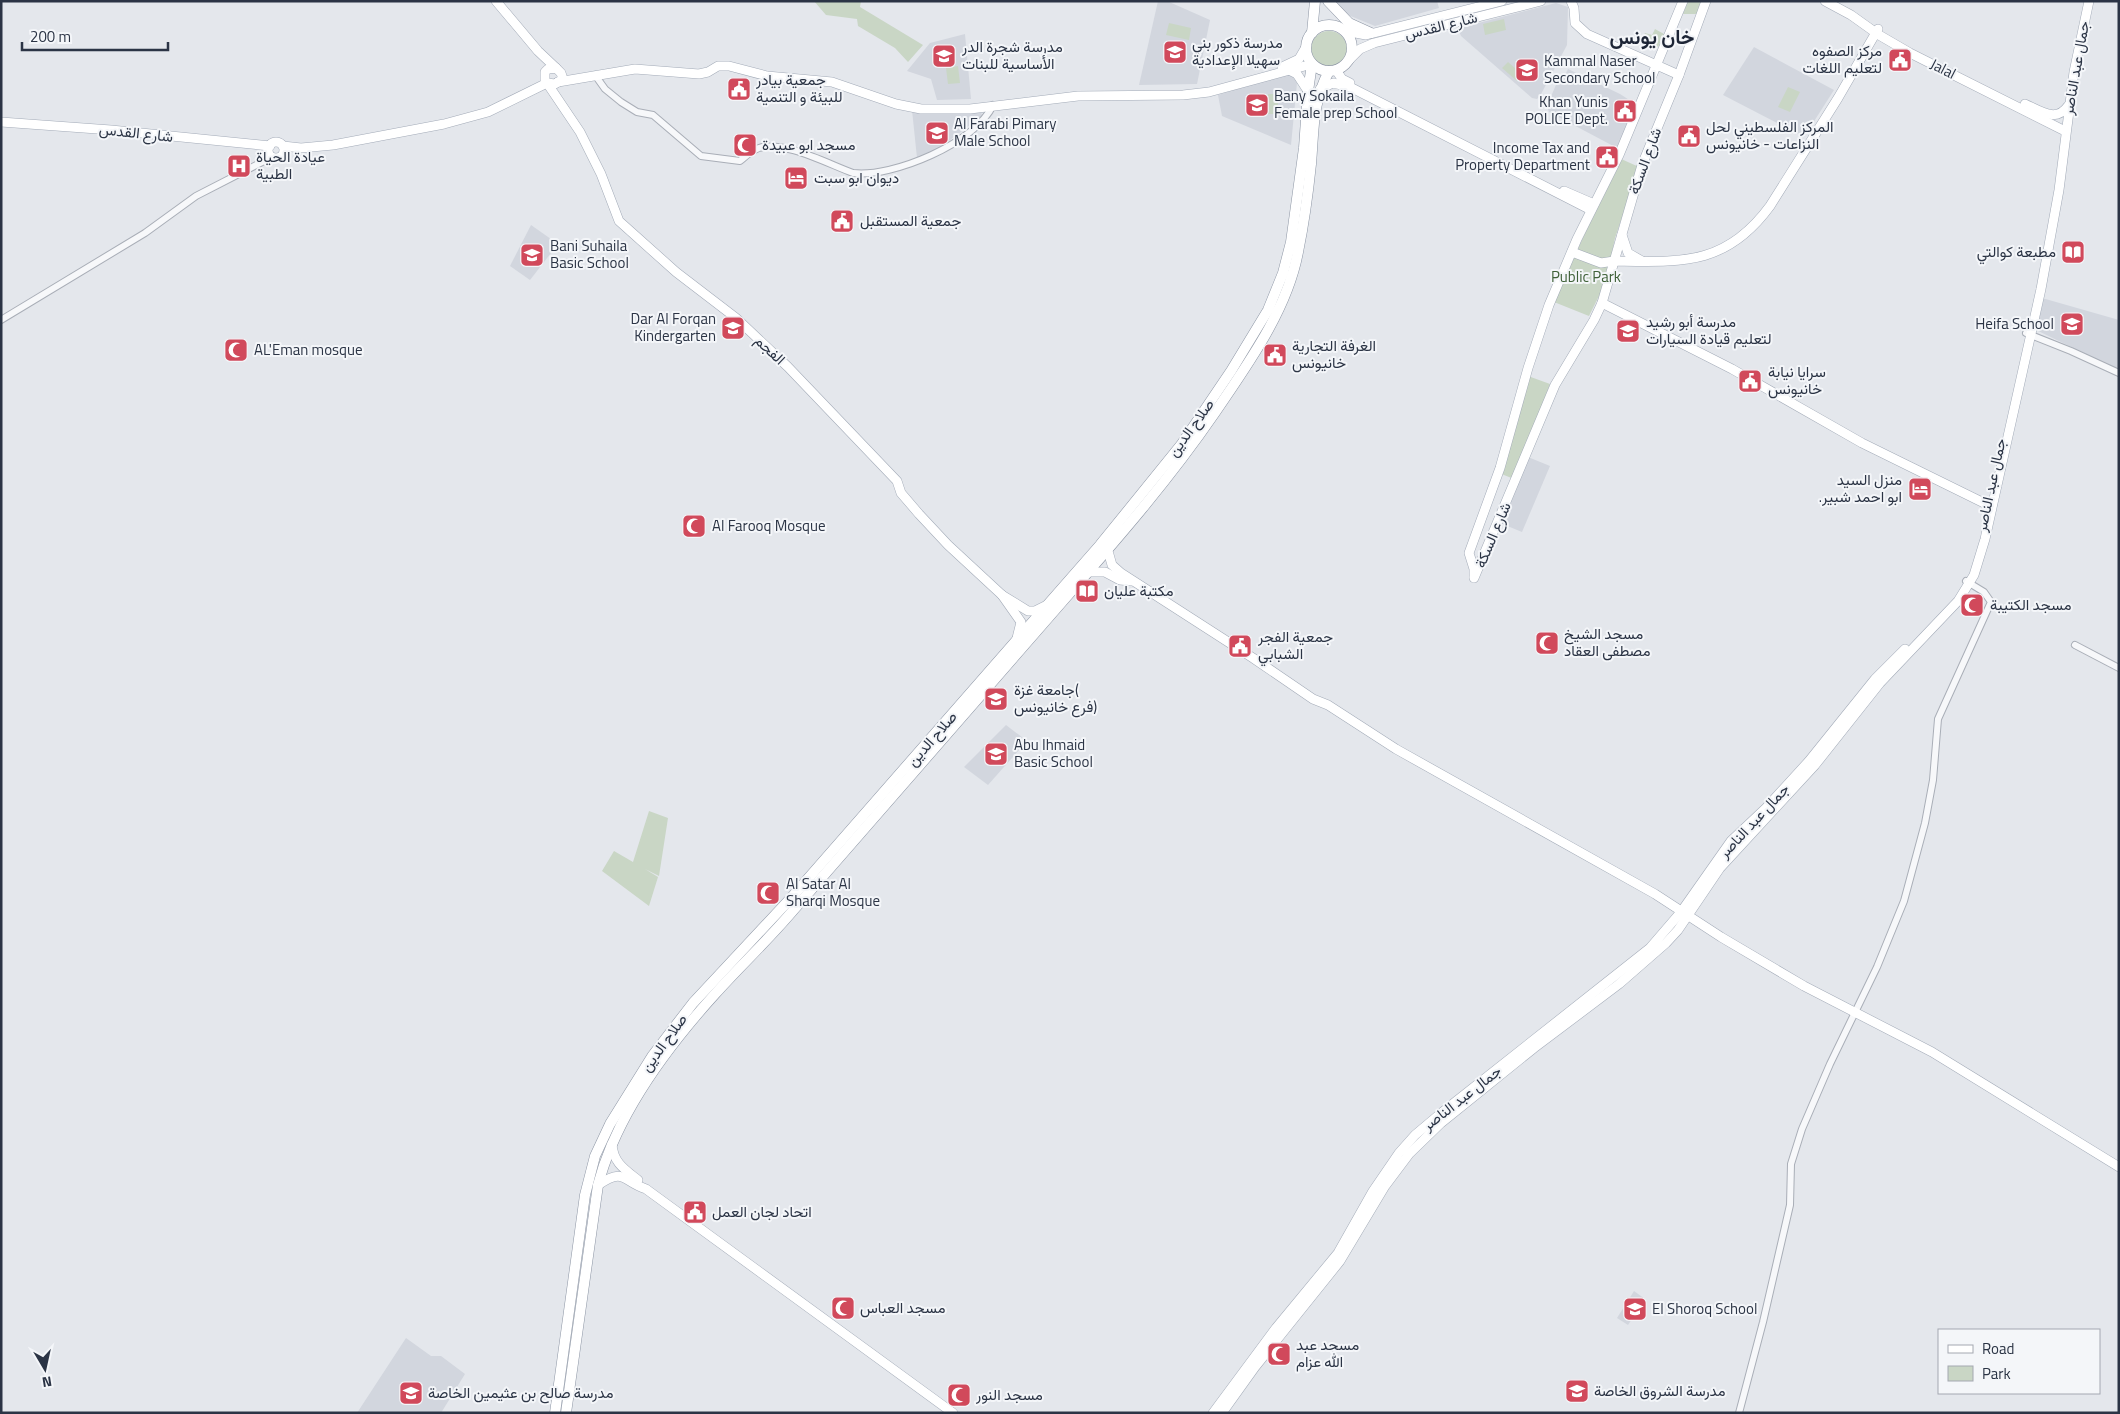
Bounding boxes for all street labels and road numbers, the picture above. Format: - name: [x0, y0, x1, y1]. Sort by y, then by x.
- street label: شارع القدس: [1402, 5, 1480, 46]
- street label: جمال عبد الناصر: [2056, 19, 2095, 118]
- street label: Jalal: [1926, 52, 1960, 85]
- street label: شارع القدس: [98, 117, 174, 148]
- street label: شارع السكة: [1622, 124, 1667, 197]
- street label: الفجم: [750, 329, 791, 370]
- street label: صلاح الدين: [1162, 394, 1220, 461]
- street label: جمال عبد الناصر: [1969, 436, 2012, 535]
- street label: شارع السكة: [1468, 498, 1517, 571]
- street label: صلاح الدين: [901, 706, 962, 771]
- street label: جمال عبد الناصر: [1712, 778, 1794, 864]
- street label: صلاح الدين: [635, 1009, 693, 1076]
- street label: جمال عبد الناصر: [1416, 1059, 1506, 1136]

